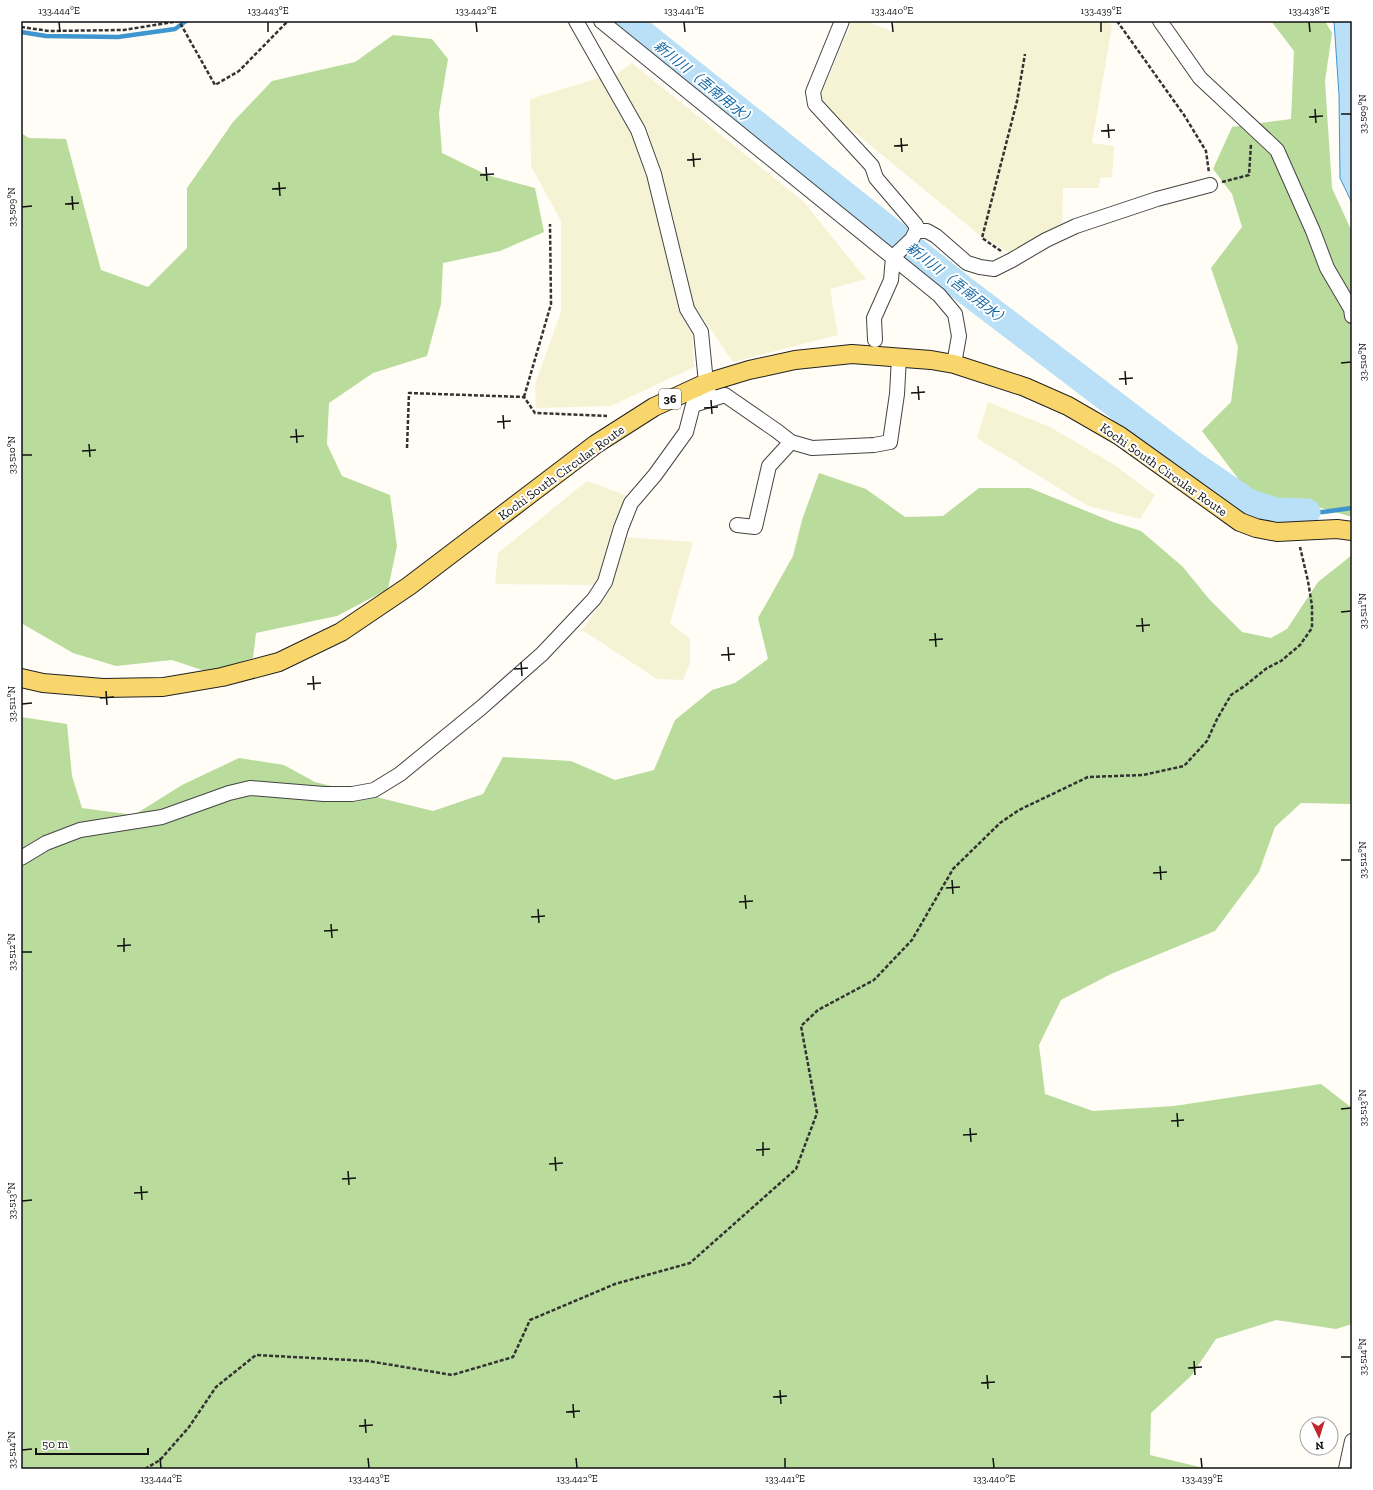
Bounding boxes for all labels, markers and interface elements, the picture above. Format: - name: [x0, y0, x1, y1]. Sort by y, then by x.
- text: 133.444°E: [38, 5, 80, 17]
- text: 133.443°E: [247, 5, 289, 17]
- text: 133.442°E: [455, 5, 497, 17]
- text: 133.441°E: [664, 5, 704, 17]
- text: 133.440°E: [871, 5, 913, 17]
- text: 133.439°E: [1080, 5, 1122, 17]
- text: 133.438°E: [1288, 5, 1330, 17]
- water label: 新川川（吾南用水）: [650, 37, 759, 130]
- text: 33.509°N: [1357, 94, 1369, 134]
- text: 33.509°N: [6, 187, 18, 227]
- water label: 新川川（吾南用水）: [903, 239, 1013, 330]
- text: 33.510°N: [1357, 342, 1369, 381]
- road number: 36: [659, 389, 681, 409]
- street label: Kochi South Circular Route: [1097, 420, 1230, 519]
- street label: Kochi South Circular Route: [495, 422, 627, 523]
- text: 33.510°N: [6, 435, 18, 474]
- text: 33.511°N: [1357, 592, 1369, 629]
- text: 33.511°N: [6, 685, 18, 722]
- text: 33.512°N: [1357, 841, 1369, 879]
- text: 33.512°N: [6, 933, 18, 971]
- text: 33.513°N: [1357, 1089, 1369, 1127]
- text: 33.513°N: [6, 1182, 18, 1220]
- text: 33.514°N: [1357, 1338, 1369, 1376]
- north arrow: [1299, 1416, 1339, 1456]
- scale bar: [36, 1430, 148, 1456]
- text: 33.514°N: [6, 1431, 18, 1469]
- text: 50 m: [42, 1437, 69, 1451]
- text: N: [1314, 1439, 1324, 1452]
- text: 133.444°E: [140, 1473, 182, 1485]
- text: 133.443°E: [348, 1473, 390, 1485]
- text: 133.442°E: [556, 1473, 598, 1485]
- text: 133.441°E: [765, 1473, 805, 1485]
- text: 133.440°E: [973, 1473, 1015, 1485]
- text: 133.439°E: [1181, 1473, 1223, 1485]

